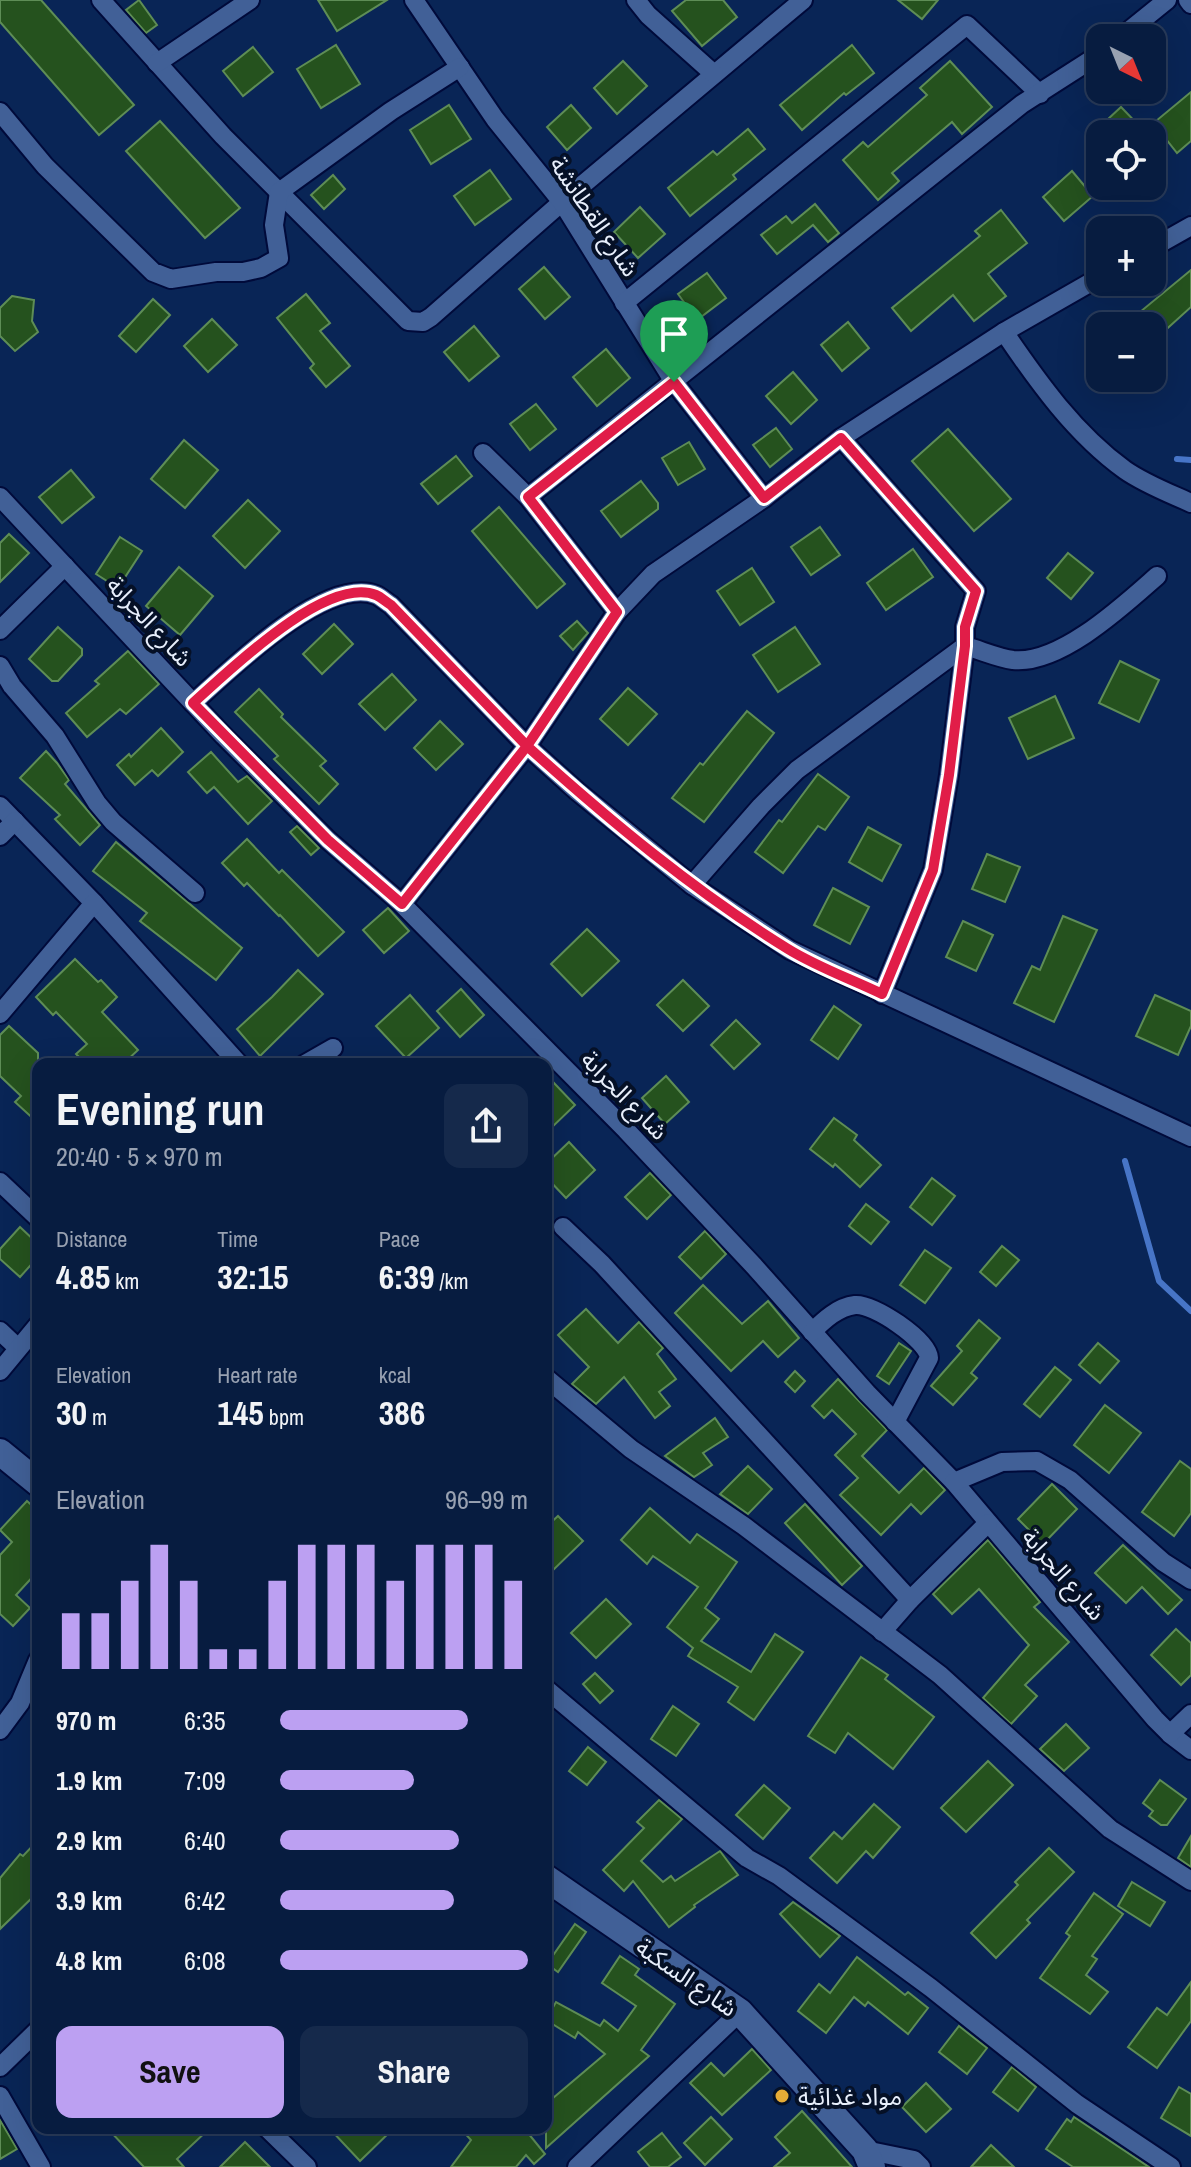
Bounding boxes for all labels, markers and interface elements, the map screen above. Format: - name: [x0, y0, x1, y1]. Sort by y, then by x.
- north arrow: [1086, 24, 1166, 104]
- map controls: [1086, 24, 1166, 392]
- button: locate: [1086, 120, 1166, 200]
- street label: شارع القطانشة: [541, 150, 647, 284]
- button: +: [1086, 216, 1166, 296]
- pin: [640, 300, 708, 382]
- icon: arrive: [652, 312, 696, 356]
- button: −: [1086, 312, 1166, 392]
- street label: شارع الجرابة: [99, 569, 200, 674]
- street label: شارع الجرابة: [573, 1044, 675, 1148]
- text: Evening run: [56, 1079, 265, 1139]
- button: share: [444, 1084, 528, 1168]
- text: 20:40 · 5 × 970 m: [56, 1139, 223, 1174]
- text: Distance: [56, 1224, 127, 1254]
- text: Time: [217, 1224, 258, 1254]
- text: Pace: [379, 1224, 420, 1254]
- text: 4.85: [56, 1254, 110, 1300]
- text: 32:15: [217, 1254, 289, 1300]
- text: 6:39: [379, 1254, 434, 1300]
- text: km: [110, 1266, 139, 1296]
- text: /km: [434, 1266, 469, 1296]
- text: Elevation: [56, 1360, 131, 1390]
- text: Heart rate: [217, 1360, 298, 1390]
- text: kcal: [379, 1360, 411, 1390]
- text: 30: [56, 1390, 87, 1436]
- text: 145: [217, 1390, 264, 1436]
- text: 386: [379, 1390, 425, 1436]
- text: m: [87, 1402, 107, 1432]
- text: bpm: [264, 1402, 304, 1432]
- text: Elevation: [56, 1482, 145, 1517]
- text: 96–99 m: [445, 1482, 528, 1517]
- street label: شارع الجرابة: [1014, 1521, 1113, 1628]
- text: 970 m: [56, 1703, 116, 1738]
- text: 6:35: [184, 1703, 226, 1738]
- text: 1.9 km: [56, 1763, 122, 1798]
- text: 7:09: [184, 1763, 226, 1798]
- text: 2.9 km: [56, 1823, 122, 1858]
- text: 6:40: [184, 1823, 226, 1858]
- text: 3.9 km: [56, 1883, 122, 1918]
- text: 6:42: [184, 1883, 226, 1918]
- street label: شارع السكبة: [629, 1930, 744, 2025]
- text: 4.8 km: [56, 1943, 122, 1978]
- text: 6:08: [184, 1943, 226, 1978]
- button: Save: [56, 2026, 284, 2118]
- button: Share: [300, 2026, 528, 2118]
- place label: مواد غذائية: [798, 2080, 902, 2112]
- marker: مواد غذائية: [773, 2087, 791, 2105]

